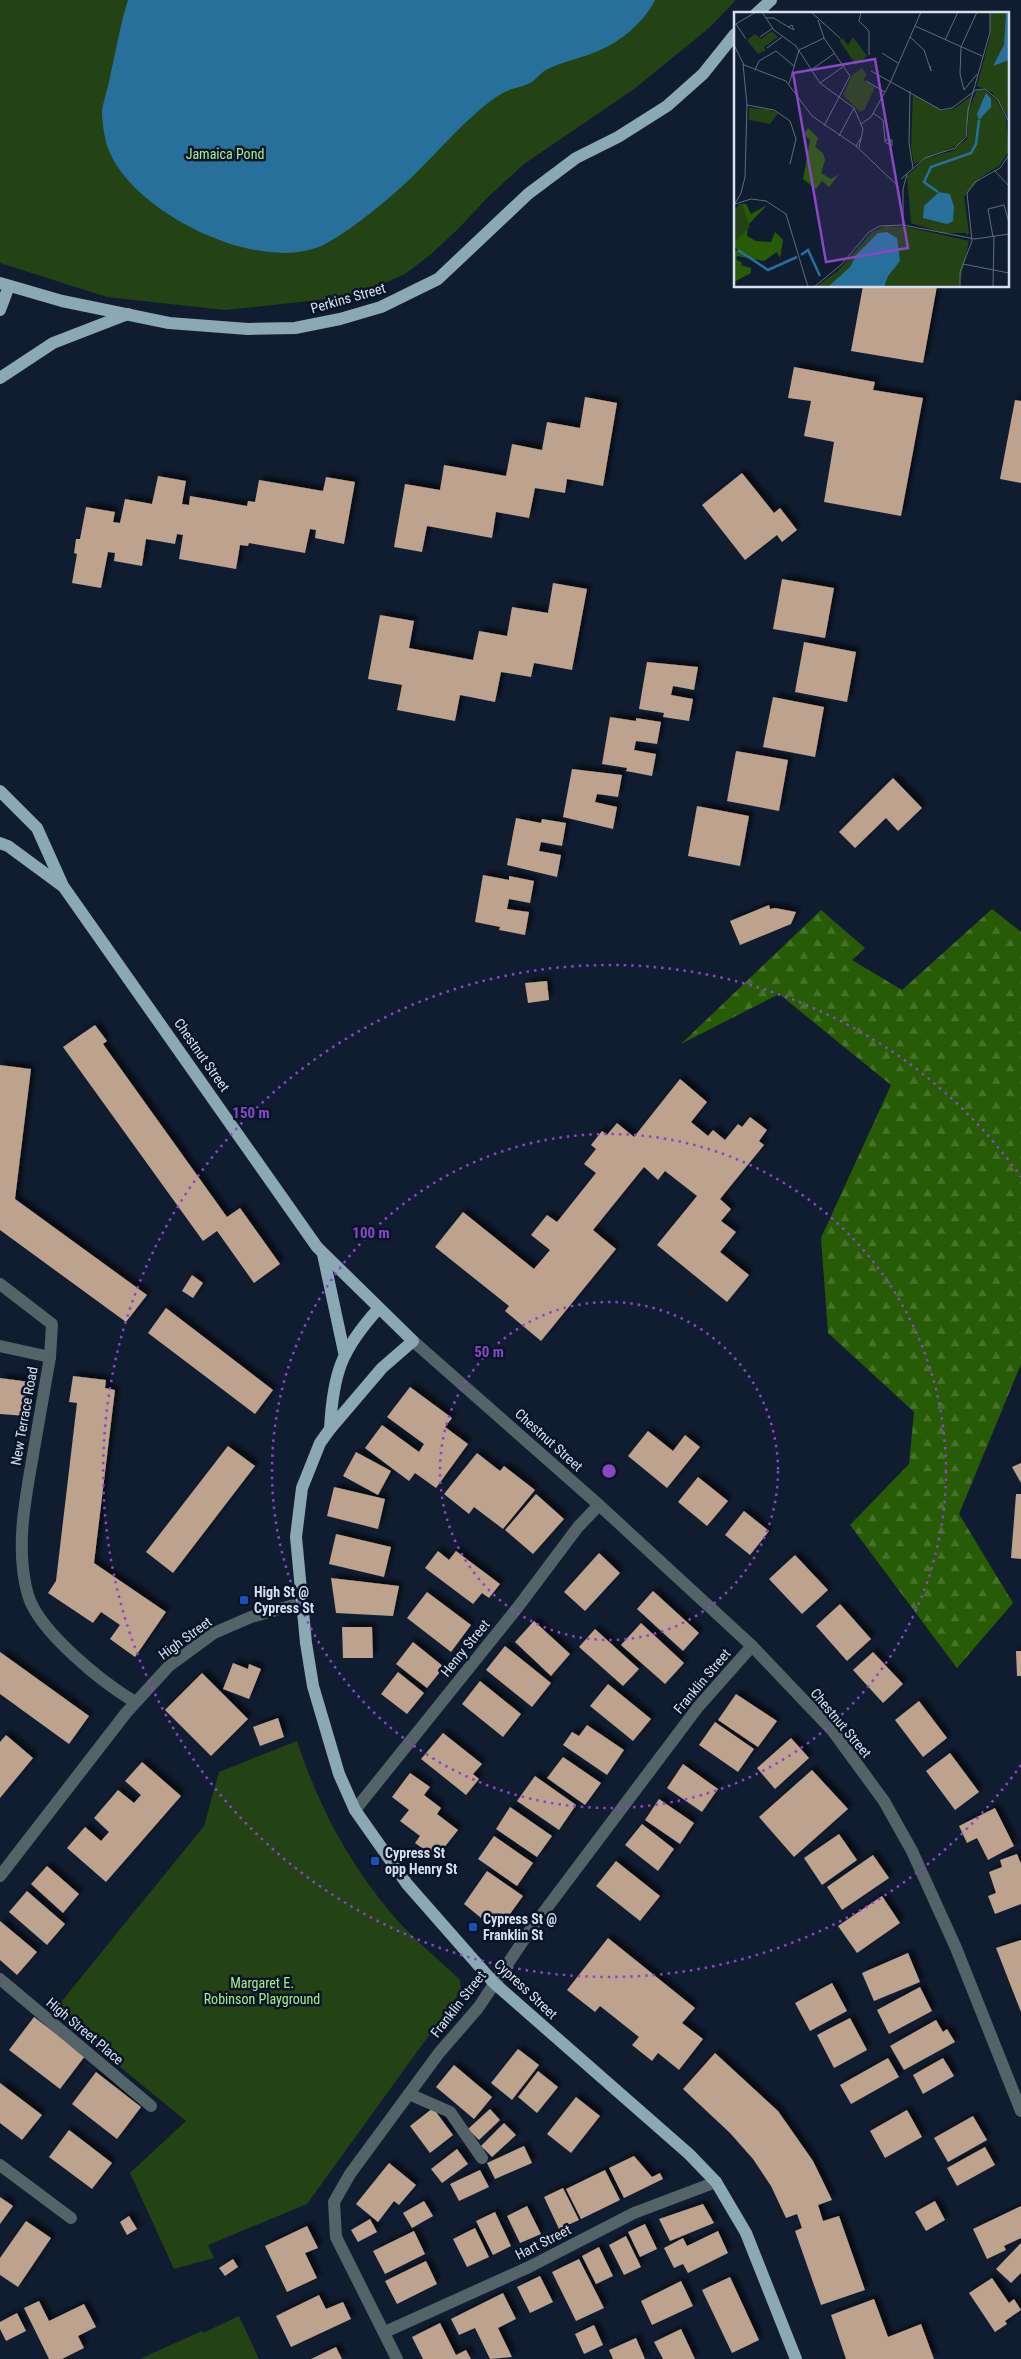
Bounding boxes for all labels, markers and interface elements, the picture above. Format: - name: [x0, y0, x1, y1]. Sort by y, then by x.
- inset map: [734, 12, 1008, 288]
- park label: Jamaica Pond: [186, 146, 264, 162]
- street label: Perkins Street: [309, 280, 387, 316]
- street label: Chestnut Street: [171, 1015, 233, 1095]
- text: 150 m: [232, 1104, 270, 1122]
- text: 100 m: [352, 1224, 390, 1242]
- text: 50 m: [474, 1343, 504, 1361]
- street label: New Terrace Road: [7, 1365, 41, 1467]
- street label: Chestnut Street: [512, 1405, 586, 1475]
- centre of rings: [600, 1462, 618, 1480]
- place label: High St @ Cypress St: [254, 1584, 314, 1616]
- marker: High St @ Cypress St: [238, 1594, 250, 1606]
- street label: High Street: [155, 1613, 215, 1663]
- street label: Henry Street: [437, 1616, 493, 1680]
- street label: Franklin Street: [670, 1645, 734, 1717]
- street label: Chestnut Street: [807, 1685, 875, 1761]
- place label: Cypress St opp Henry St: [385, 1845, 457, 1877]
- marker: Cypress St opp Henry St: [369, 1855, 381, 1867]
- place label: Cypress St @ Franklin St: [483, 1911, 557, 1943]
- marker: Cypress St @ Franklin St: [467, 1921, 479, 1933]
- street label: Cypress Street: [491, 1956, 561, 2022]
- street label: Franklin Street: [427, 1968, 489, 2040]
- park label: Margaret E. Robinson Playground: [204, 1975, 320, 2007]
- street label: High Street Place: [43, 1994, 127, 2068]
- street label: Hart Street: [513, 2221, 573, 2263]

